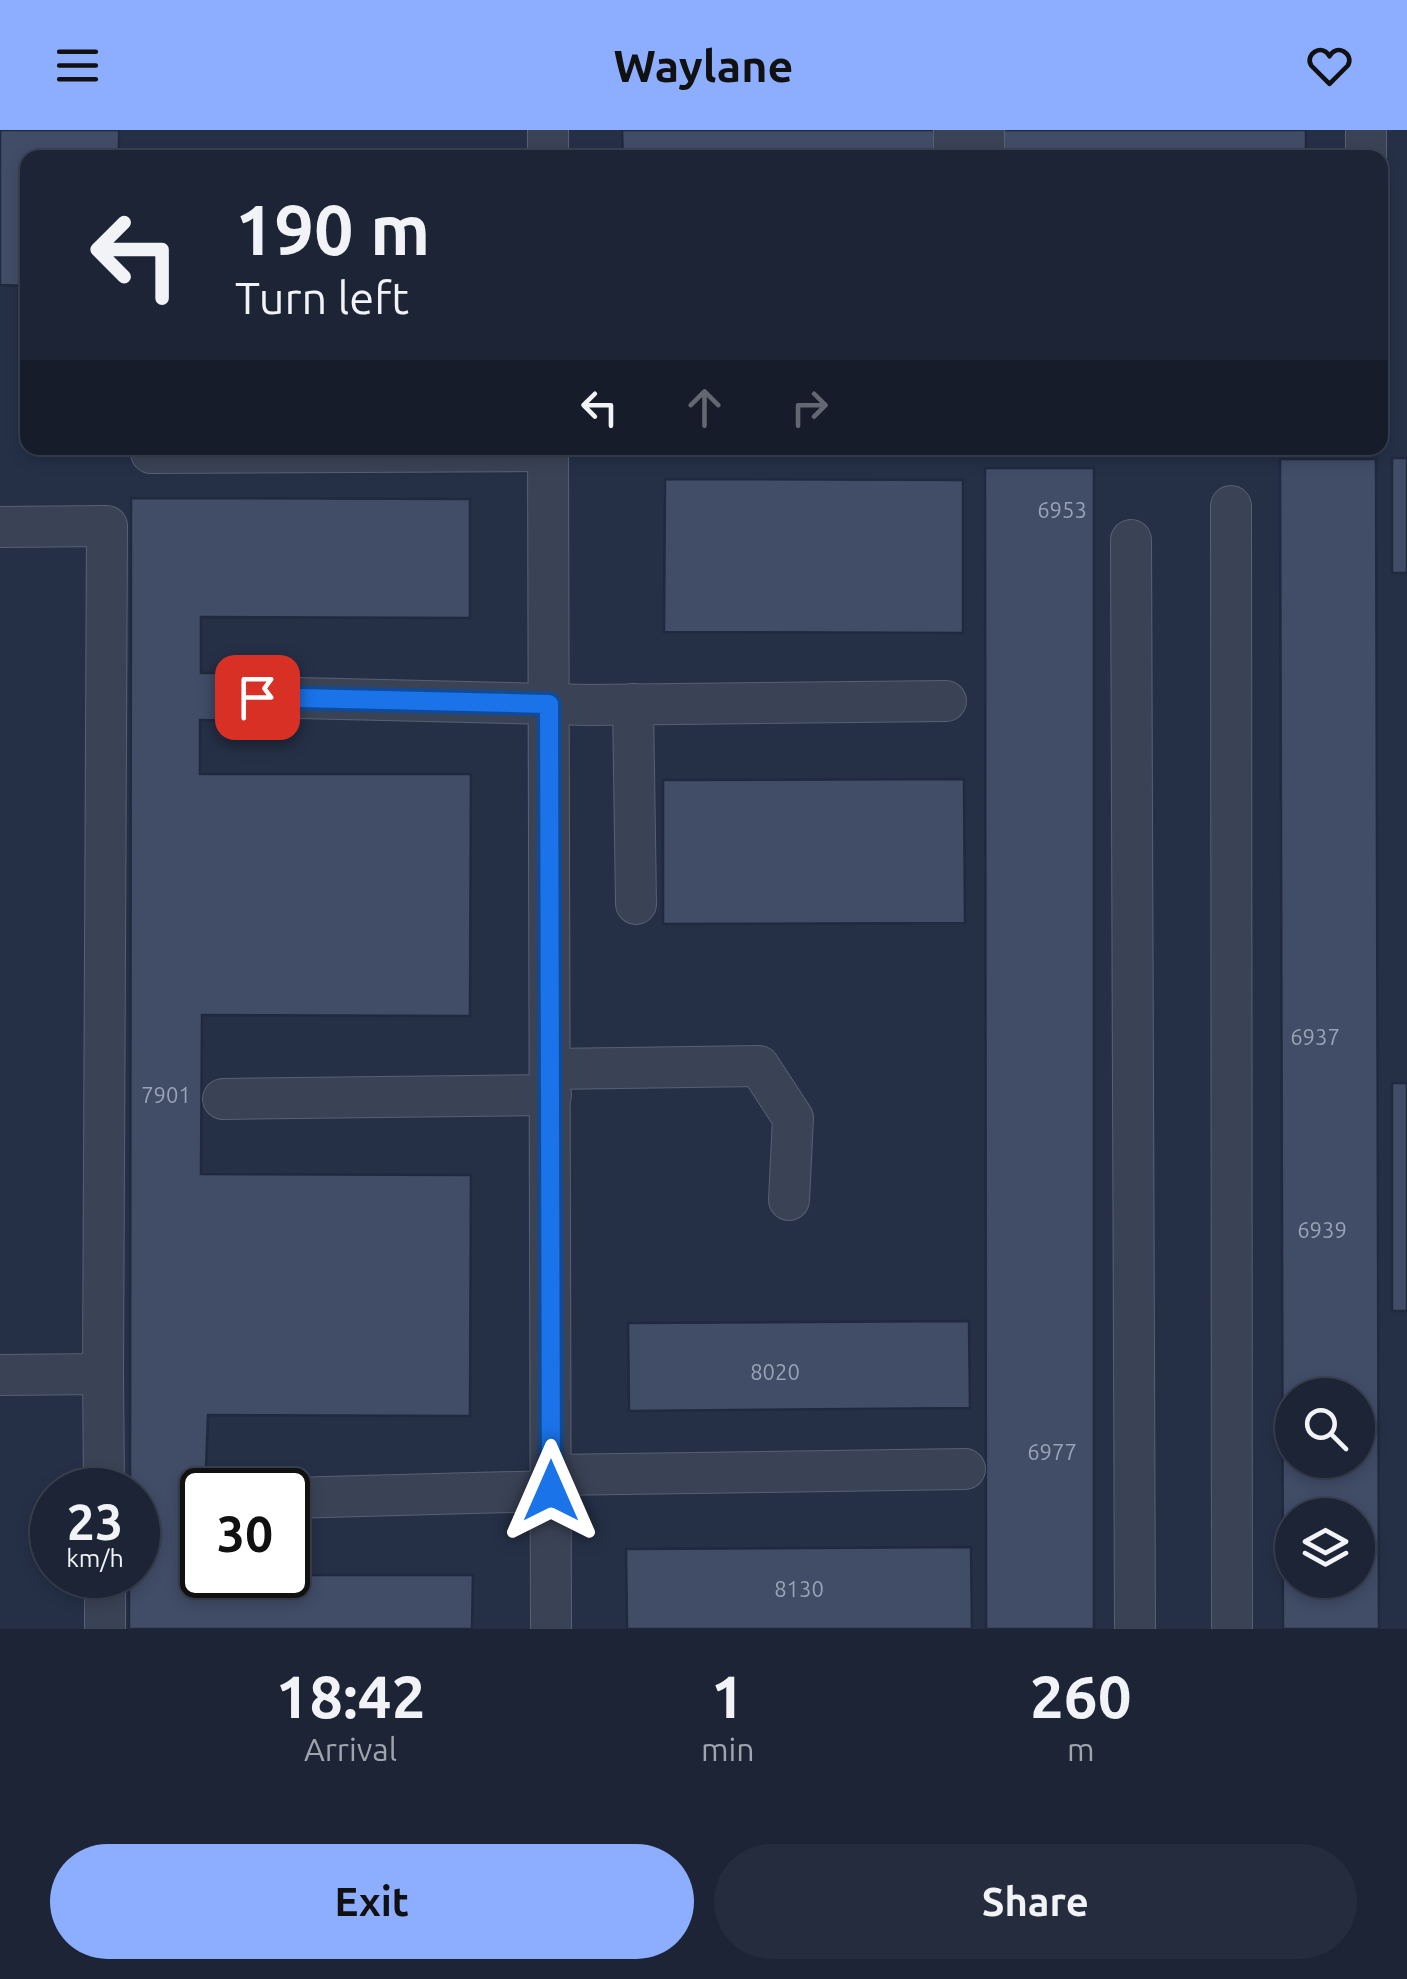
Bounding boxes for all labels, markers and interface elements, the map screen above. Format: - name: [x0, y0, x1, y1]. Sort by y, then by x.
- icon: menu: [50, 38, 105, 93]
- icon: heart: [1302, 38, 1357, 93]
- text: Waylane: [614, 40, 793, 91]
- icon: left: [70, 190, 200, 320]
- text: 190 m: [235, 190, 430, 268]
- text: Turn left: [235, 272, 409, 323]
- icon: left: [572, 380, 627, 435]
- icon: ahead: [677, 380, 732, 435]
- icon: right: [782, 380, 837, 435]
- house number: 6953: [1037, 497, 1087, 522]
- pin: [215, 655, 300, 740]
- icon: arrive: [230, 670, 285, 725]
- house number: 6937: [1290, 1024, 1340, 1049]
- house number: 7901: [141, 1082, 191, 1107]
- house number: 6939: [1297, 1217, 1347, 1242]
- house number: 8020: [750, 1359, 800, 1384]
- map controls: [1275, 1378, 1375, 1598]
- button: search: [1275, 1378, 1375, 1478]
- position arrow: [499, 1439, 603, 1543]
- house number: 6977: [1027, 1439, 1077, 1464]
- speed limit sign: 30: [180, 1468, 310, 1598]
- text: 23: [67, 1493, 123, 1549]
- button: layers: [1275, 1498, 1375, 1598]
- text: km/h: [66, 1544, 124, 1572]
- house number: 8130: [774, 1576, 824, 1601]
- text: 18:42: [275, 1662, 426, 1729]
- text: 1: [711, 1662, 745, 1729]
- text: 260: [1030, 1662, 1132, 1729]
- text: Arrival: [304, 1731, 397, 1767]
- text: min: [701, 1731, 755, 1767]
- text: m: [1067, 1731, 1095, 1767]
- button: Exit: [50, 1844, 694, 1959]
- button: Share: [714, 1844, 1357, 1959]

